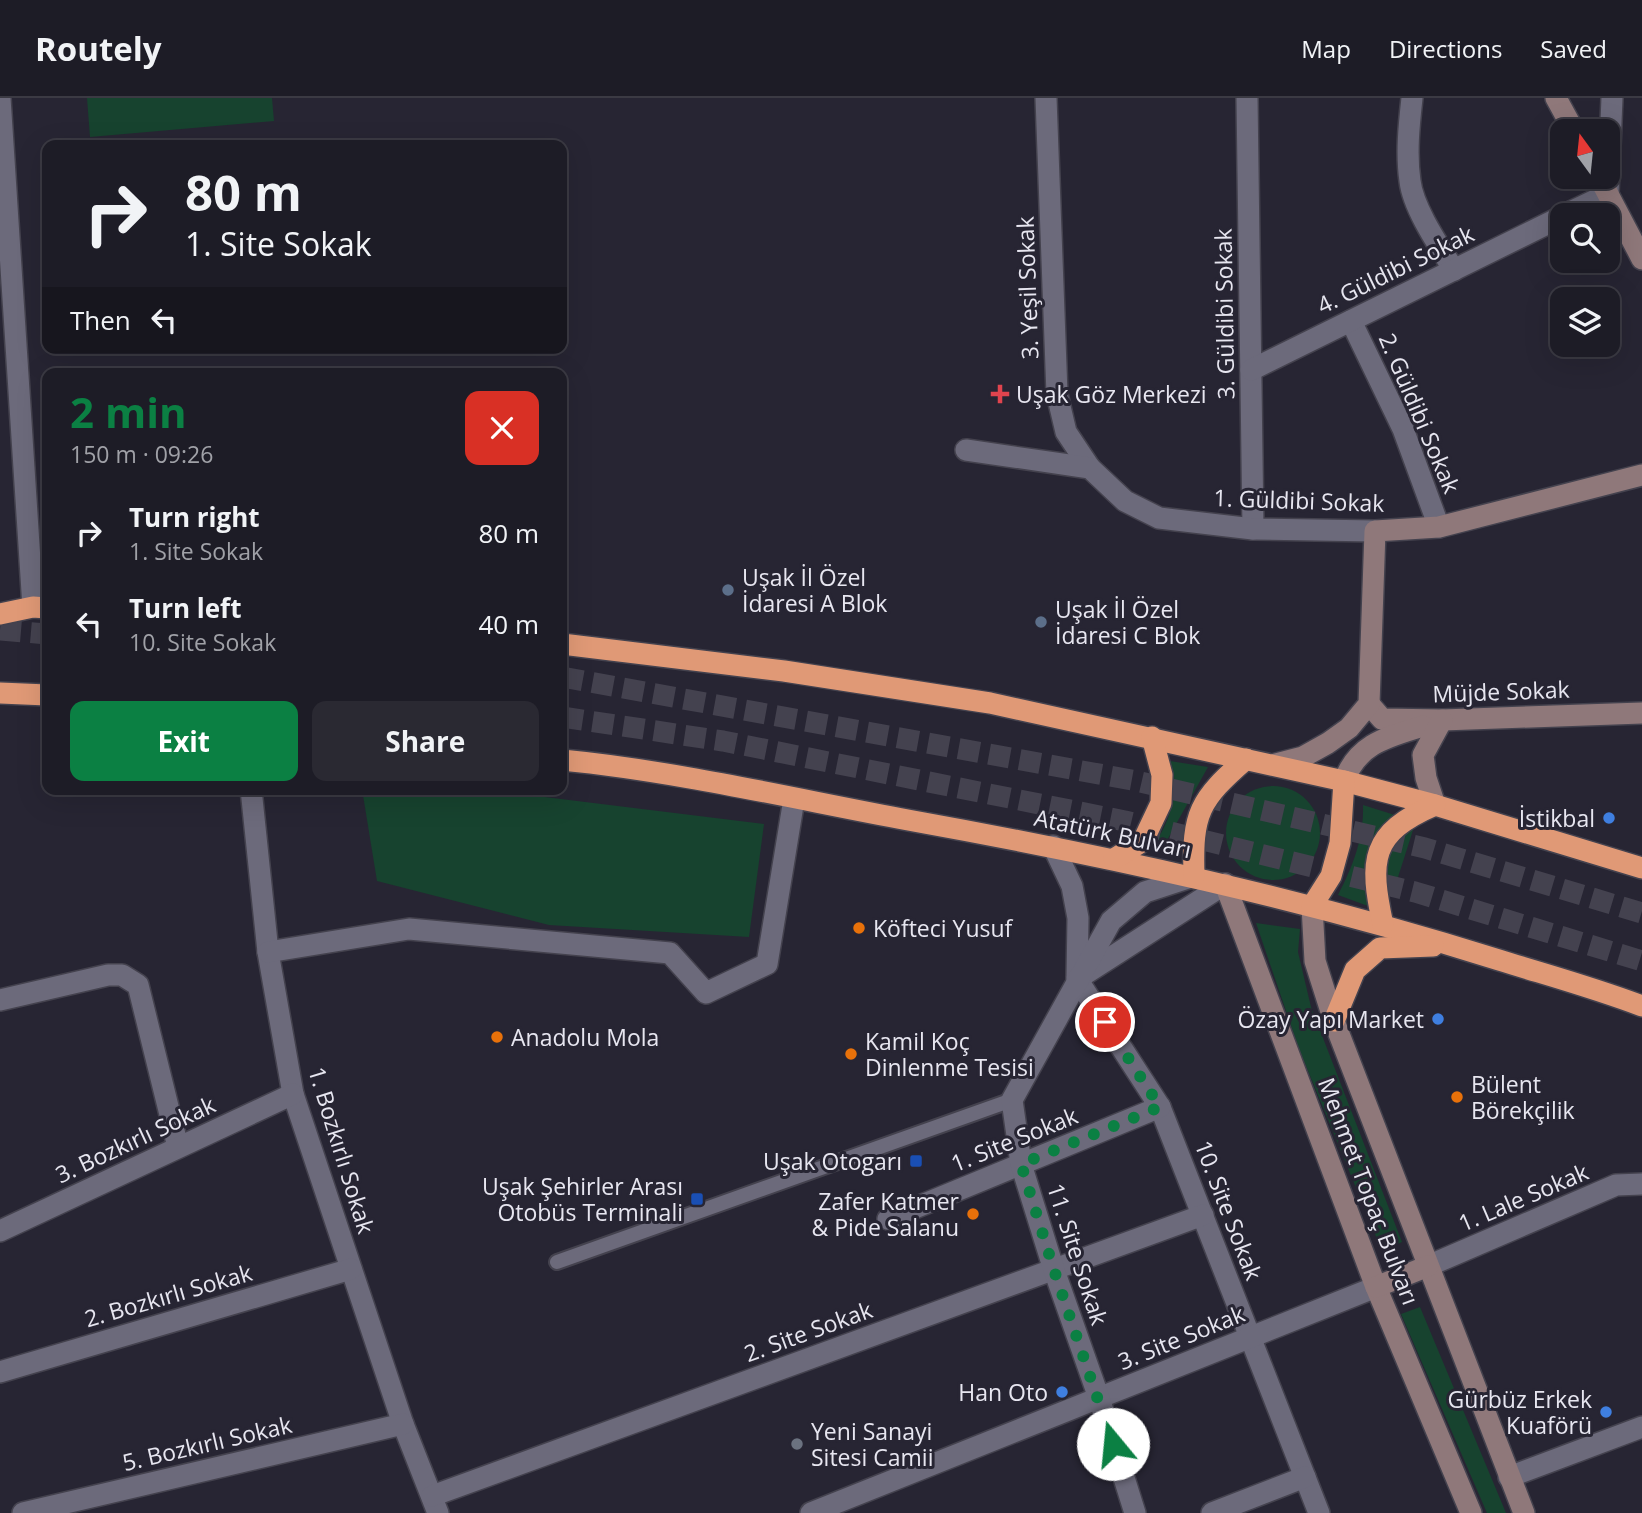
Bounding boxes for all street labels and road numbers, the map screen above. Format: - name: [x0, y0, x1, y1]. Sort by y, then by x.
- street label: 3. Yeşil Sokak: [1009, 216, 1045, 360]
- street label: 4. Güldibi Sokak: [1311, 217, 1479, 321]
- street label: 3. Güldibi Sokak: [1207, 228, 1241, 400]
- street label: 2. Güldibi Sokak: [1372, 328, 1468, 498]
- street label: 1. Güldibi Sokak: [1213, 481, 1385, 519]
- street label: Müjde Sokak: [1432, 673, 1570, 709]
- street label: Atatürk Bulvarı: [1032, 801, 1194, 865]
- street label: 1. Bozkırlı Sokak: [301, 1063, 383, 1237]
- street label: Mehmet Topaç Bulvarı: [1311, 1073, 1427, 1309]
- street label: 3. Bozkırlı Sokak: [50, 1088, 220, 1190]
- street label: 1. Site Sokak: [946, 1099, 1082, 1179]
- street label: 10. Site Sokak: [1188, 1136, 1270, 1284]
- street label: 1. Lale Sokak: [1453, 1155, 1593, 1239]
- street label: 11. Site Sokak: [1040, 1179, 1116, 1329]
- street label: 2. Bozkırlı Sokak: [80, 1256, 256, 1334]
- street label: 2. Site Sokak: [740, 1293, 876, 1369]
- street label: 3. Site Sokak: [1113, 1297, 1249, 1377]
- street label: 5. Bozkırlı Sokak: [119, 1408, 295, 1478]

